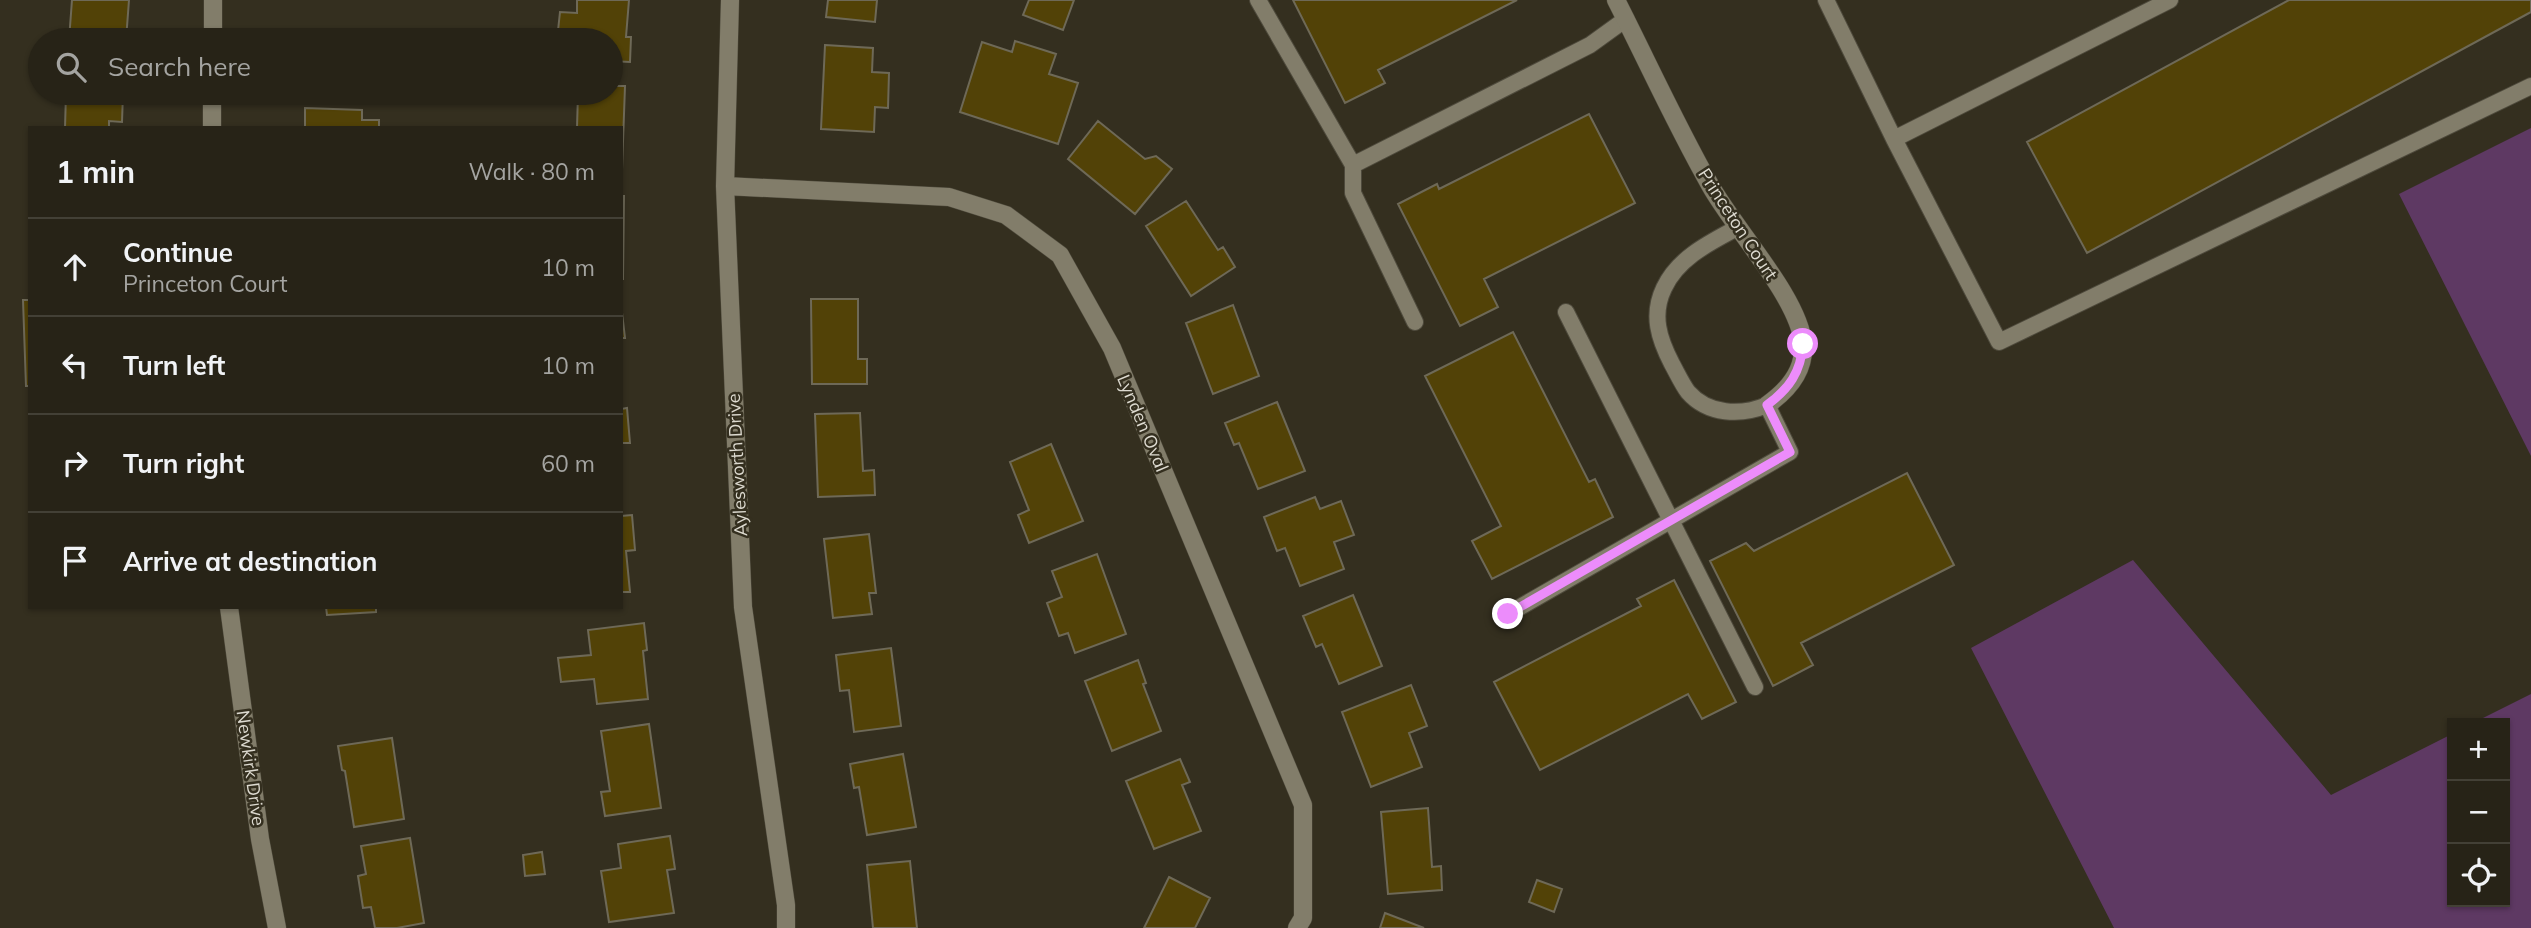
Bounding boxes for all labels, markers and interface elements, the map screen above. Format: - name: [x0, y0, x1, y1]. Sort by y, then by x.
- search box: [28, 28, 623, 105]
- icon: search: [52, 48, 90, 86]
- text: Search here: [108, 50, 251, 83]
- text: 1 min: [56, 153, 135, 191]
- text: Walk · 80 m: [469, 157, 595, 186]
- street label: Princeton Court: [1693, 164, 1783, 284]
- text: Continue: [123, 236, 233, 269]
- icon: ahead: [56, 248, 94, 286]
- text: 10 m: [541, 253, 595, 282]
- text: Princeton Court: [123, 269, 288, 298]
- route start: [1787, 328, 1818, 359]
- icon: left: [56, 346, 94, 384]
- text: Turn left: [123, 349, 225, 382]
- text: 10 m: [541, 351, 595, 380]
- street label: Lynden Oval: [1112, 371, 1174, 475]
- street label: Aylesworth Drive: [722, 393, 752, 537]
- icon: right: [56, 444, 94, 482]
- text: Turn right: [123, 447, 244, 480]
- text: 60 m: [541, 449, 595, 478]
- icon: arrive: [56, 542, 94, 580]
- text: Arrive at destination: [123, 545, 378, 578]
- route end: [1492, 598, 1523, 629]
- street label: Newkirk Drive: [232, 709, 270, 827]
- map controls: [2447, 718, 2510, 907]
- button: +: [2447, 718, 2510, 781]
- button: −: [2447, 781, 2510, 844]
- button: locate: [2447, 844, 2510, 907]

